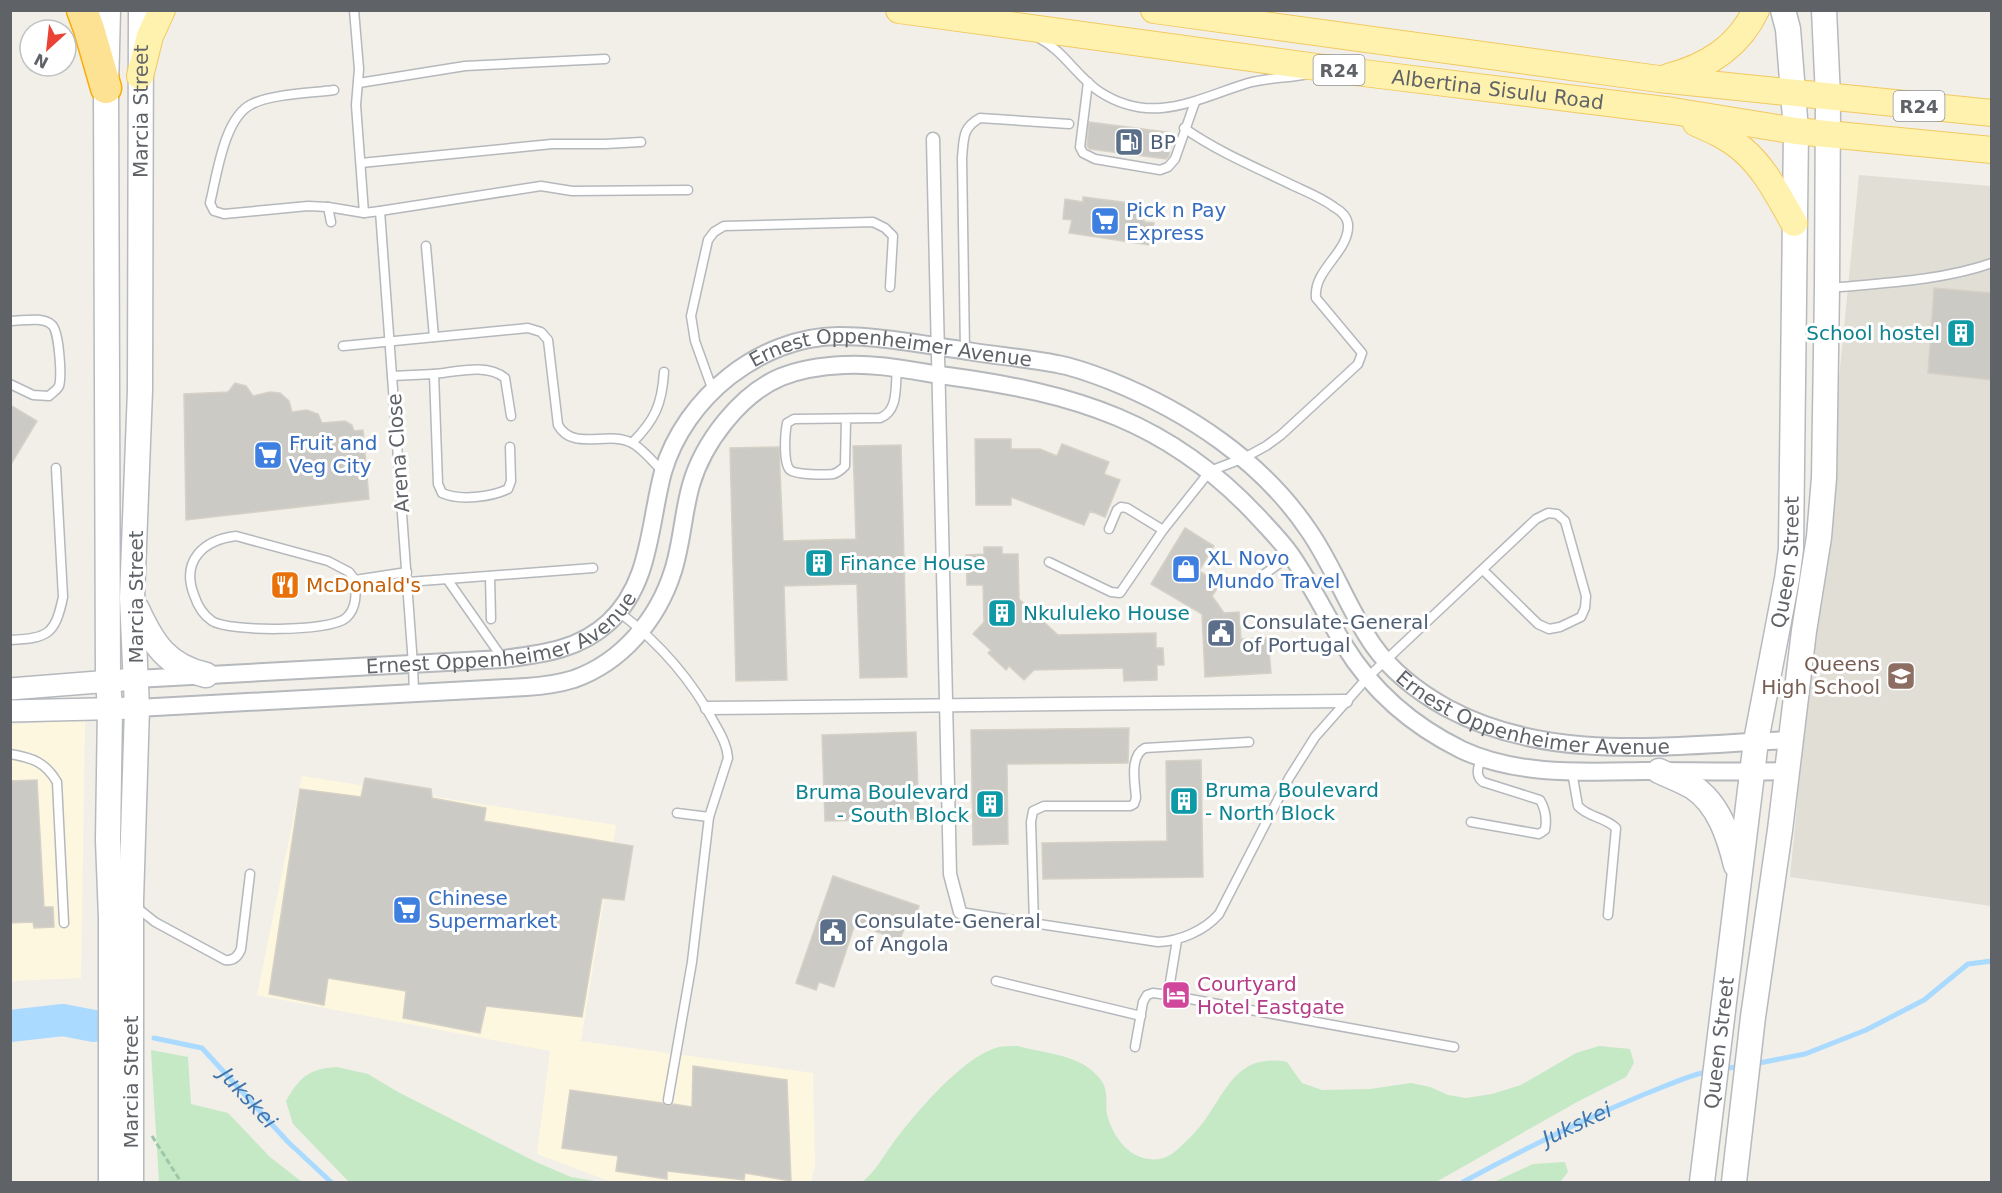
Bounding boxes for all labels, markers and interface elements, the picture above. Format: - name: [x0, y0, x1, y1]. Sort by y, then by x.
- north arrow: [18, 18, 78, 78]
- street label: Marcia Street: [129, 45, 153, 178]
- text: N: [31, 49, 52, 72]
- road number: R24: [1314, 55, 1364, 85]
- street label: Albertina Sisulu Road: [1390, 65, 1605, 114]
- road number: R24: [1894, 91, 1944, 121]
- fuel station icon: BP: [1113, 126, 1145, 158]
- place label: BP: [1150, 130, 1176, 154]
- place label: Pick n Pay Express: [1126, 198, 1227, 245]
- supermarket icon: Pick n Pay Express: [1089, 205, 1121, 237]
- building icon: School hostel: [1945, 317, 1977, 349]
- place label: School hostel: [1806, 321, 1940, 345]
- text: Ernest Oppenheimer Avenue: [745, 324, 1034, 372]
- street label: Ernest Oppenheimer Avenue: [747, 350, 1035, 380]
- street label: Arena Close: [382, 393, 414, 513]
- place label: Fruit and Veg City: [289, 431, 377, 478]
- supermarket icon: Fruit and Veg City: [252, 439, 284, 471]
- street label: Queen Street: [1766, 496, 1804, 630]
- street label: Marcia Street: [124, 530, 148, 664]
- place label: XL Novo Mundo Travel: [1207, 546, 1340, 593]
- building icon: Finance House: [803, 547, 835, 579]
- place label: Finance House: [840, 551, 986, 575]
- shop icon: XL Novo Mundo Travel: [1170, 553, 1202, 585]
- restaurant icon: McDonald's: [269, 569, 301, 601]
- place label: McDonald's: [306, 573, 421, 597]
- street label: Ernest Oppenheimer Avenue: [365, 588, 641, 678]
- building icon: Nkululeko House: [986, 597, 1018, 629]
- place label: Nkululeko House: [1023, 601, 1190, 625]
- place label: Consulate-General of Portugal: [1242, 610, 1429, 657]
- public building icon: Consulate-General of Portugal: [1205, 617, 1237, 649]
- place label: Queens High School: [1761, 652, 1880, 699]
- school or university icon: Queens High School: [1885, 660, 1917, 692]
- street label: Ernest Oppenheimer Avenue: [1391, 665, 1670, 759]
- place label: Bruma Boulevard - North Block: [1205, 778, 1379, 825]
- place label: Bruma Boulevard - South Block: [795, 780, 969, 827]
- building icon: Bruma Boulevard - North Block: [1168, 785, 1200, 817]
- building icon: Bruma Boulevard - South Block: [974, 788, 1006, 820]
- place label: Chinese Supermarket: [428, 886, 557, 933]
- supermarket icon: Chinese Supermarket: [391, 894, 423, 926]
- place label: Consulate-General of Angola: [854, 909, 1041, 956]
- public building icon: Consulate-General of Angola: [817, 916, 849, 948]
- place label: Courtyard Hotel Eastgate: [1197, 972, 1345, 1019]
- street label: Queen Street: [1699, 975, 1739, 1110]
- hotel icon: Courtyard Hotel Eastgate: [1160, 979, 1192, 1011]
- street label: Marcia Street: [119, 1015, 143, 1149]
- water label: Jukskei: [211, 1060, 282, 1134]
- water label: Jukskei: [1535, 1098, 1616, 1152]

